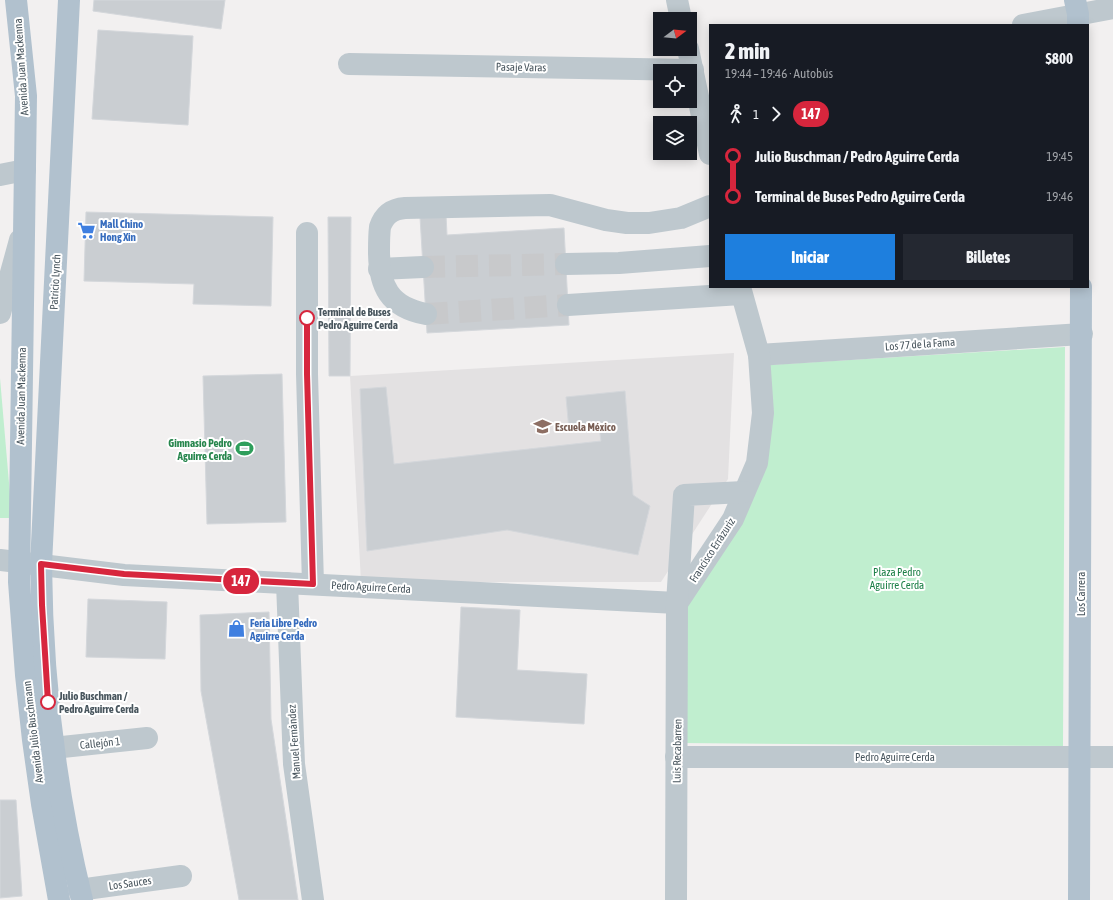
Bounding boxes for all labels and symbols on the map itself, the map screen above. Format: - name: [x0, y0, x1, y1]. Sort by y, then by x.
- north arrow: [653, 12, 697, 56]
- street label: Avenida Juan Mackenna: [12, 18, 30, 116]
- street label: Pasaje Varas: [496, 61, 546, 73]
- place label: Mall Chino Hong Xin: [100, 218, 143, 243]
- supermarket icon: Mall Chino Hong Xin: [77, 220, 97, 240]
- street label: Patricio Lynch: [48, 254, 62, 310]
- place label: Terminal de Buses Pedro Aguirre Cerda: [318, 306, 398, 331]
- marker: Terminal de Buses Pedro Aguirre Cerda: [299, 310, 315, 326]
- street label: Los 77 de la Fama: [885, 336, 955, 352]
- street label: Avenida Juan Mackenna: [14, 347, 28, 445]
- school or university icon: Escuela México: [532, 417, 552, 437]
- place label: Escuela México: [555, 421, 616, 433]
- place label: Gimnasio Pedro Aguirre Cerda: [168, 437, 232, 462]
- sports icon: Gimnasio Pedro Aguirre Cerda: [235, 439, 255, 459]
- street label: Francisco Errázuriz: [687, 516, 737, 584]
- park label: Plaza Pedro Aguirre Cerda: [870, 566, 924, 591]
- line badge: 147: [218, 568, 264, 594]
- street label: Los Carrera: [1075, 572, 1087, 616]
- street label: Pedro Aguirre Cerda: [331, 579, 411, 595]
- place label: Feria Libre Pedro Aguirre Cerda: [249, 617, 317, 642]
- shop icon: Feria Libre Pedro Aguirre Cerda: [227, 619, 247, 639]
- street label: Avenida Julio Buschmann: [21, 680, 45, 784]
- place label: Julio Buschman / Pedro Aguirre Cerda: [58, 690, 139, 715]
- marker: Julio Buschman / Pedro Aguirre Cerda: [40, 694, 56, 710]
- street label: Manuel Fernández: [285, 704, 303, 780]
- street label: Luis Recabarren: [670, 719, 684, 783]
- street label: Callejón 1: [79, 735, 121, 751]
- street label: Pedro Aguirre Cerda: [855, 751, 935, 763]
- street label: Los Sauces: [108, 874, 152, 892]

